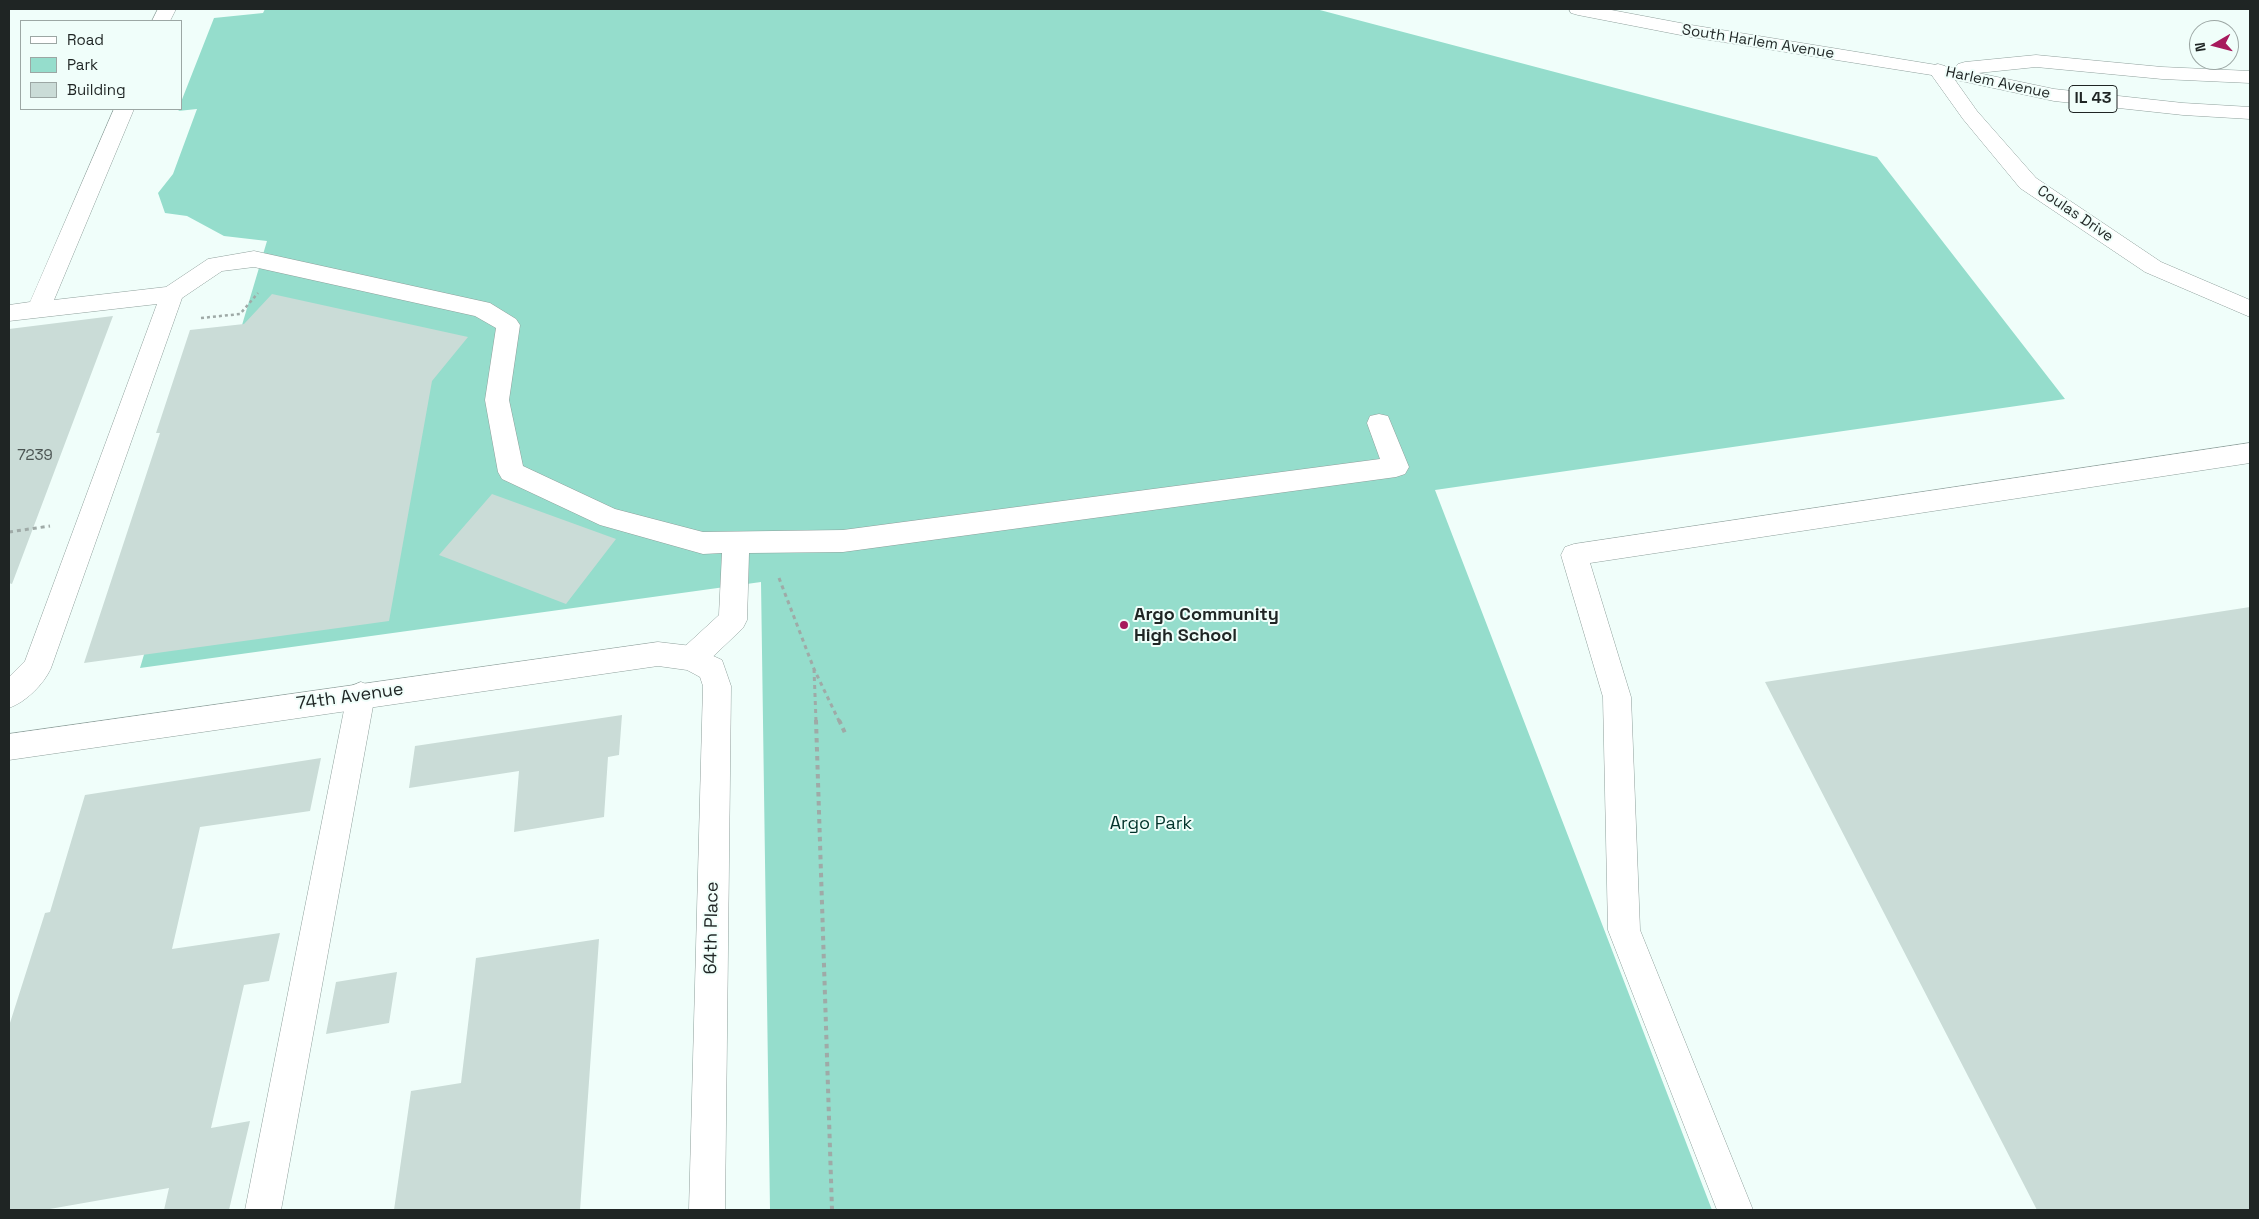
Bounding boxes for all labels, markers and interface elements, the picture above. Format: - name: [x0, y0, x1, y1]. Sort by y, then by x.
- legend: [20, 20, 182, 110]
- north arrow: [2189, 20, 2239, 70]
- street label: South Harlem Avenue: [1681, 21, 1835, 63]
- text: Road: [67, 30, 104, 49]
- text: N: [2191, 41, 2210, 53]
- text: Park: [67, 55, 98, 74]
- street label: Harlem Avenue: [1944, 63, 2052, 103]
- text: Building: [67, 80, 126, 99]
- road number: IL 43: [2069, 86, 2117, 112]
- street label: Coulas Drive: [2033, 182, 2117, 246]
- house number: 7239: [17, 447, 53, 465]
- place label: Argo Community High School: [1134, 604, 1279, 646]
- marker: Argo Community High School: [1118, 619, 1130, 631]
- street label: 74th Avenue: [295, 679, 405, 715]
- park label: Argo Park: [1110, 813, 1192, 835]
- street label: 64th Place: [700, 881, 724, 975]

